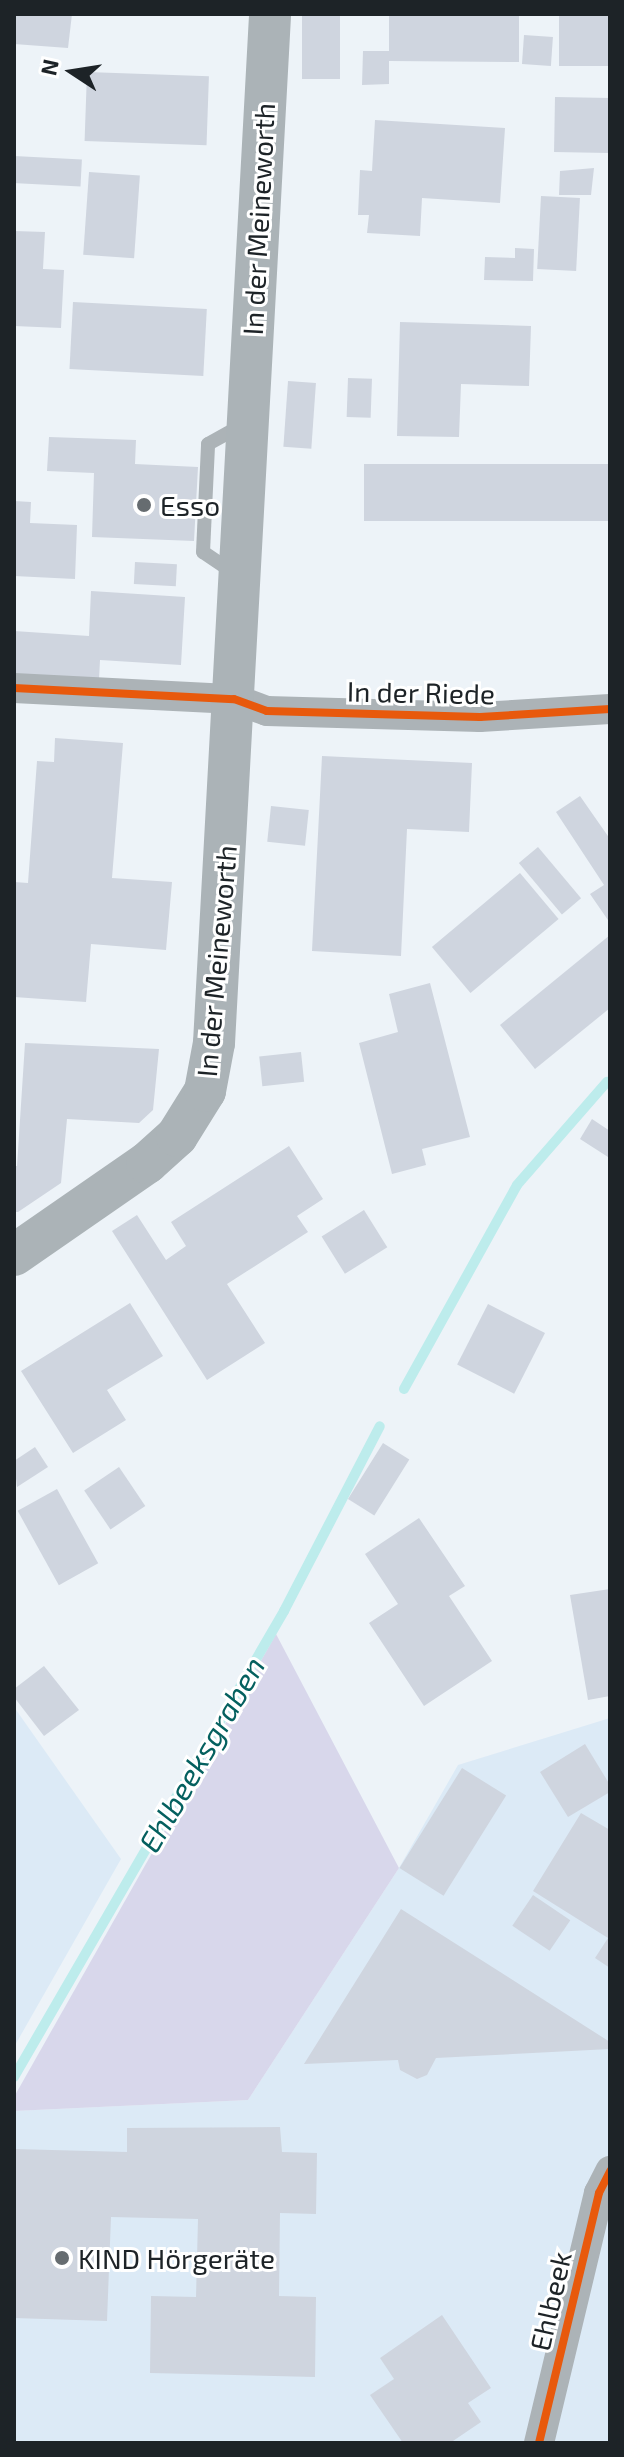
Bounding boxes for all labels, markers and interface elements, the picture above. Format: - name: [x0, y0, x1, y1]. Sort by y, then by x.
- north arrow: [32, 32, 112, 112]
- text: N: [34, 57, 63, 77]
- street label: In der Meineworth: [235, 102, 281, 336]
- place label: Esso: [160, 488, 220, 522]
- marker: Esso: [135, 496, 153, 514]
- street label: In der Riede: [346, 674, 496, 710]
- street label: In der Meineworth: [189, 843, 243, 1079]
- water label: Ehlbeeksgraben: [130, 1650, 272, 1858]
- place label: KIND Hörgeräte: [78, 2241, 275, 2275]
- street label: Ehlbeek: [522, 2248, 578, 2354]
- marker: KIND Hörgeräte: [53, 2249, 71, 2267]

